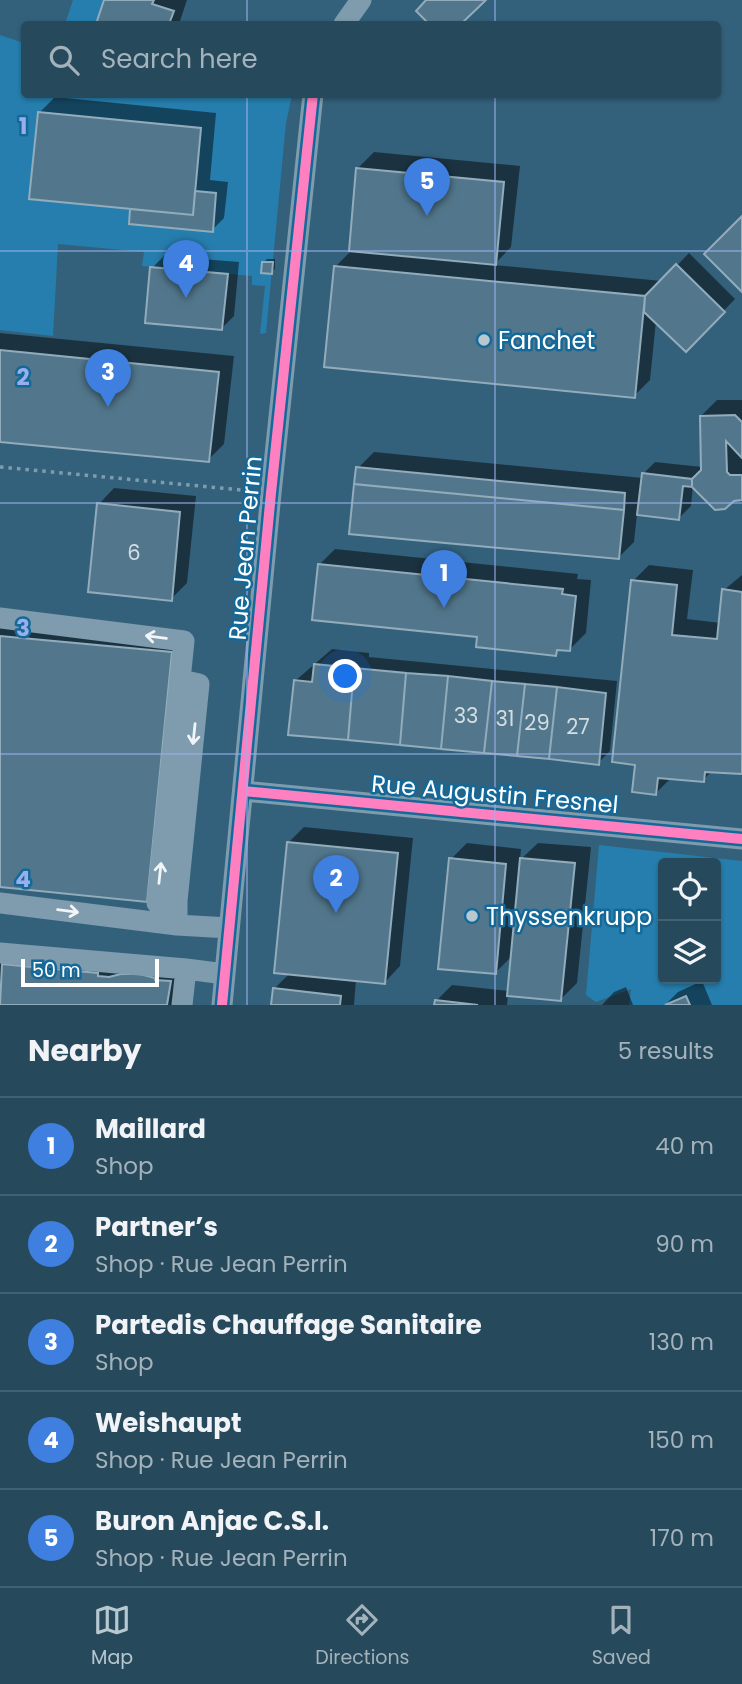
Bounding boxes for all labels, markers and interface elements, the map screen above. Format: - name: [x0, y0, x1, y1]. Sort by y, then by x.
- search box: [21, 21, 721, 98]
- icon: search: [45, 41, 83, 79]
- text: Search here: [101, 41, 258, 77]
- text: 1: [19, 110, 27, 142]
- pin: 5: [404, 158, 450, 216]
- pin: 4: [163, 240, 209, 298]
- place label: Fanchet: [498, 324, 595, 357]
- marker: Fanchet: [476, 332, 492, 348]
- pin: 3: [85, 349, 131, 407]
- text: 2: [16, 361, 30, 393]
- street label: Rue Jean Perrin: [221, 455, 269, 641]
- house number: 6: [127, 538, 141, 567]
- pin: 1: [421, 550, 467, 608]
- text: 3: [16, 612, 30, 644]
- one-way arrow: [145, 631, 168, 644]
- your location: [328, 659, 362, 693]
- house number: 33: [454, 701, 478, 730]
- house number: 31: [495, 704, 515, 733]
- house number: 29: [524, 708, 550, 737]
- house number: 27: [566, 712, 590, 741]
- one-way arrow: [187, 722, 200, 745]
- street label: Rue Augustin Fresnel: [370, 767, 620, 821]
- pin: 2: [313, 855, 359, 913]
- map controls: [658, 858, 721, 984]
- button: locate: [658, 858, 721, 921]
- one-way arrow: [154, 862, 167, 885]
- text: 4: [15, 863, 31, 895]
- place label: Thyssenkrupp: [486, 900, 652, 933]
- one-way arrow: [56, 905, 79, 918]
- marker: Thyssenkrupp: [464, 908, 480, 924]
- button: layers: [658, 921, 721, 984]
- scale bar: [21, 956, 159, 988]
- text: 50 m: [32, 957, 81, 984]
- text: Nearby: [28, 1029, 142, 1072]
- text: 5 results: [618, 1035, 714, 1067]
- text: Maillard: [95, 1111, 206, 1147]
- text: 1: [47, 1130, 55, 1162]
- text: 40 m: [655, 1130, 714, 1162]
- text: Shop: [95, 1150, 154, 1182]
- text: Partner’s: [95, 1209, 218, 1245]
- text: 2: [44, 1228, 58, 1260]
- text: 90 m: [655, 1228, 714, 1260]
- text: Shop · Rue Jean Perrin: [95, 1248, 348, 1280]
- text: Partedis Chauffage Sanitaire: [95, 1307, 482, 1343]
- text: 3: [44, 1326, 58, 1358]
- text: 130 m: [649, 1326, 714, 1358]
- text: Shop: [95, 1346, 154, 1378]
- text: Weishaupt: [95, 1405, 241, 1441]
- text: 4: [43, 1424, 59, 1456]
- text: 150 m: [648, 1424, 714, 1456]
- text: Shop · Rue Jean Perrin: [95, 1444, 348, 1476]
- text: Buron Anjac C.S.I.: [95, 1503, 329, 1539]
- text: 5: [44, 1522, 58, 1554]
- text: 170 m: [650, 1522, 714, 1554]
- text: Shop · Rue Jean Perrin: [95, 1542, 348, 1574]
- tab: Map: [91, 1601, 133, 1672]
- tab: Directions: [315, 1601, 410, 1672]
- tab: Saved: [592, 1601, 651, 1672]

